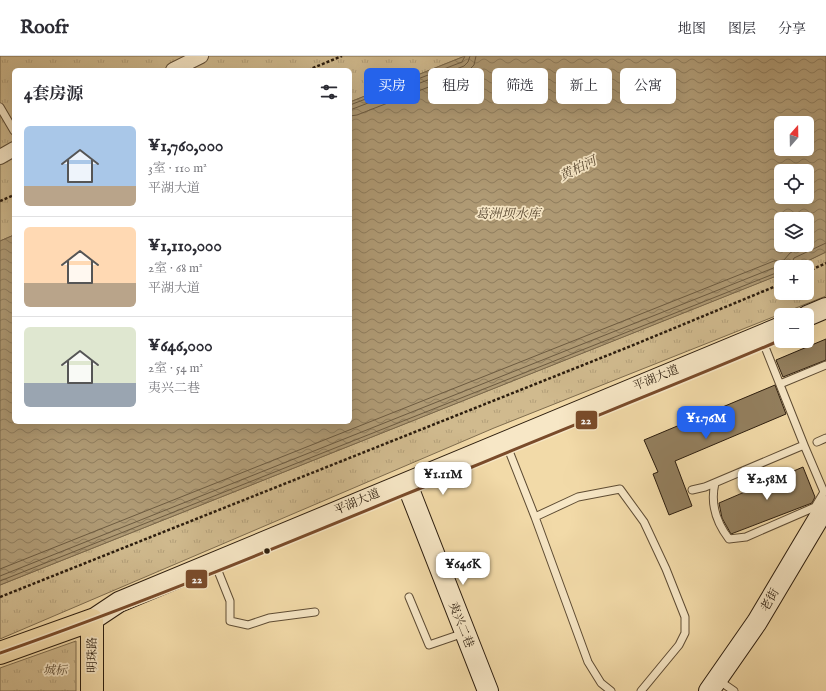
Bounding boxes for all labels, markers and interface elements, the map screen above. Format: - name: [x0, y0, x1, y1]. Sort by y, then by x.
- text: Roofr: [20, 16, 69, 40]
- text: 地图: [678, 20, 706, 38]
- text: 图层: [728, 20, 756, 38]
- text: 分享: [778, 20, 806, 38]
- chip: 买房: [364, 68, 420, 104]
- chip: 租房: [428, 68, 484, 104]
- chip: 筛选: [492, 68, 548, 104]
- chip: 新上: [556, 68, 612, 104]
- chip: 公寓: [620, 68, 676, 104]
- icon: filters: [318, 81, 340, 103]
- text: 4套房源: [24, 84, 83, 105]
- north arrow: [774, 116, 814, 156]
- map controls: [774, 116, 814, 348]
- text: ¥1,760,000: [148, 136, 223, 157]
- icon: home: [56, 142, 104, 190]
- water label: 黄柏河: [557, 152, 601, 185]
- text: 3室 · 110 m²: [148, 160, 207, 177]
- button: locate: [774, 164, 814, 204]
- text: 平湖大道: [148, 180, 200, 197]
- water label: 葛洲坝水库: [475, 206, 542, 223]
- button: layers: [774, 212, 814, 252]
- text: ¥1,110,000: [148, 236, 222, 257]
- icon: home: [56, 243, 104, 291]
- text: 2室 · 68 m²: [148, 260, 203, 277]
- button: +: [774, 260, 814, 300]
- text: 平湖大道: [148, 280, 200, 297]
- button: −: [774, 308, 814, 348]
- text: ¥646,000: [148, 336, 213, 357]
- icon: home: [56, 343, 104, 391]
- text: 2室 · 54 m²: [148, 360, 203, 377]
- street label: 平湖大道: [631, 362, 681, 394]
- text: 夷兴二巷: [148, 380, 200, 397]
- pin: ¥1.76M: [673, 406, 739, 440]
- line badge: 22: [575, 410, 598, 430]
- text: ¥1.76M: [686, 410, 726, 427]
- text: 22: [581, 414, 592, 428]
- pin: ¥1.11M: [410, 462, 476, 496]
- text: ¥1.11M: [423, 466, 463, 483]
- pin: ¥2.58M: [734, 467, 800, 501]
- text: ¥2.58M: [747, 471, 787, 488]
- street label: 平湖大道: [332, 486, 382, 518]
- unlabelled marker: [262, 546, 272, 556]
- pin: ¥646K: [435, 552, 491, 586]
- text: ¥646K: [445, 556, 481, 573]
- line badge: 22: [185, 569, 208, 589]
- text: 22: [192, 573, 203, 587]
- street label: 老街: [758, 585, 783, 614]
- street label: 夷兴二巷: [445, 600, 477, 650]
- street label: 明珠路: [85, 637, 100, 673]
- park label: 城标: [43, 663, 69, 678]

